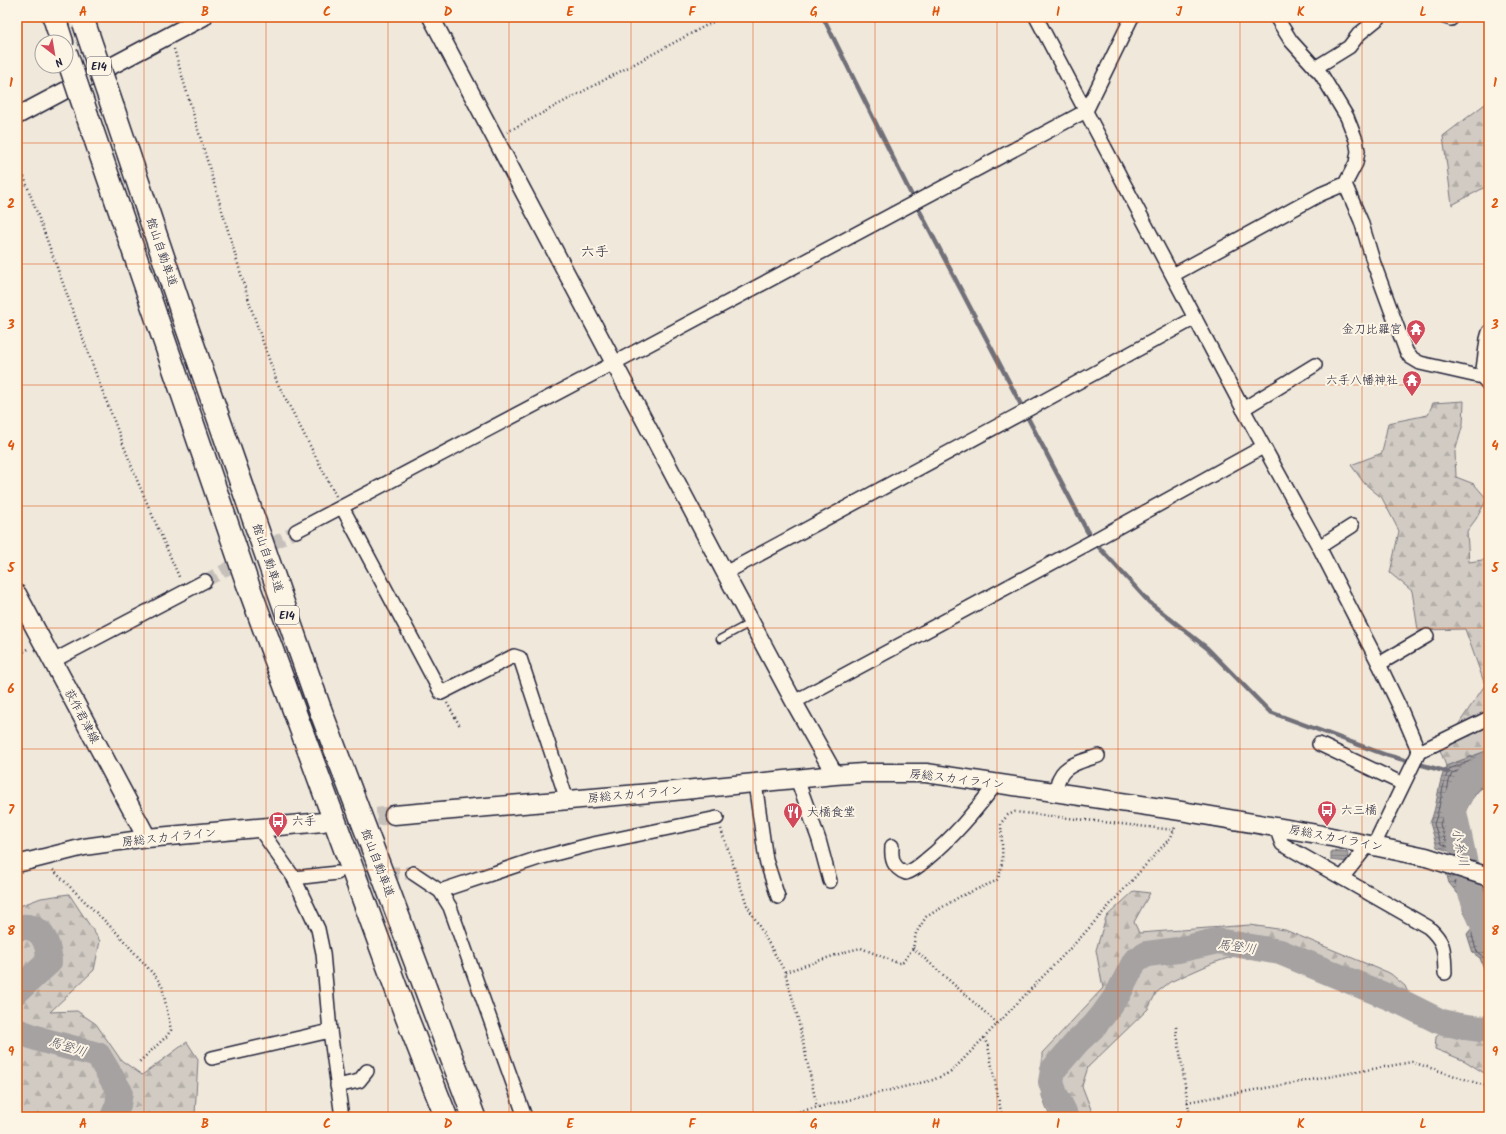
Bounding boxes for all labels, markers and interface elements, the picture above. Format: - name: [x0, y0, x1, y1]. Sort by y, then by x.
- text: A: [79, 2, 87, 23]
- text: B: [201, 2, 209, 23]
- text: C: [323, 2, 331, 23]
- text: D: [444, 2, 453, 23]
- text: E: [566, 2, 574, 23]
- text: F: [688, 2, 696, 23]
- text: G: [810, 2, 818, 23]
- text: H: [932, 2, 941, 23]
- text: I: [1056, 2, 1060, 23]
- text: J: [1176, 2, 1183, 23]
- text: K: [1297, 2, 1305, 23]
- text: L: [1419, 2, 1427, 23]
- north arrow: [34, 34, 74, 74]
- text: N: [51, 52, 66, 71]
- road number: E14: [87, 57, 111, 75]
- text: 1: [9, 73, 13, 94]
- text: 1: [1493, 73, 1497, 94]
- text: 2: [7, 194, 15, 215]
- text: 2: [1491, 194, 1499, 215]
- street label: 館山自動車道: [141, 215, 182, 289]
- district label: 六手: [581, 241, 609, 263]
- text: 3: [6, 315, 15, 336]
- text: 3: [1490, 315, 1499, 336]
- temple icon: 金刀比羅宮: [1405, 318, 1427, 346]
- place label: 金刀比羅宮: [1342, 320, 1402, 339]
- temple icon: 六手八幡神社: [1401, 369, 1423, 397]
- place label: 六手八幡神社: [1326, 371, 1398, 390]
- text: 4: [7, 436, 15, 457]
- text: 4: [1491, 436, 1499, 457]
- street label: 館山自動車道: [247, 521, 288, 595]
- text: 5: [7, 558, 16, 579]
- text: 5: [1491, 558, 1500, 579]
- road number: E14: [275, 606, 299, 624]
- text: 6: [7, 679, 15, 700]
- text: 6: [1491, 679, 1499, 700]
- street label: 荻作君津線: [59, 685, 104, 747]
- street label: 房総スカイライン: [908, 764, 1006, 795]
- street label: 房総スカイライン: [587, 781, 683, 808]
- bus stop icon: 六三橋: [1316, 799, 1338, 827]
- text: 7: [8, 800, 15, 821]
- text: 7: [1492, 800, 1499, 821]
- restaurant icon: 大橋食堂: [782, 801, 804, 829]
- place label: 六三橋: [1341, 801, 1377, 820]
- place label: 大橋食堂: [807, 803, 855, 822]
- bus stop icon: 六手: [267, 810, 289, 838]
- place label: 六手: [292, 812, 316, 831]
- street label: 房総スカイライン: [1287, 820, 1385, 857]
- street label: 房総スカイライン: [121, 823, 218, 852]
- street label: 館山自動車道: [356, 826, 399, 900]
- water label: 小糸川: [1445, 826, 1474, 869]
- text: 8: [7, 921, 15, 942]
- text: 8: [1491, 921, 1499, 942]
- water label: 馬登川: [1216, 934, 1258, 961]
- water label: 馬登川: [46, 1032, 89, 1063]
- text: 9: [8, 1042, 15, 1063]
- text: 9: [1492, 1042, 1499, 1063]
- text: A: [79, 1114, 87, 1134]
- text: B: [201, 1114, 209, 1134]
- text: C: [323, 1114, 331, 1134]
- text: D: [444, 1114, 453, 1134]
- text: E: [566, 1114, 574, 1134]
- text: F: [688, 1114, 696, 1134]
- text: G: [810, 1114, 818, 1134]
- text: H: [932, 1114, 941, 1134]
- text: I: [1056, 1114, 1060, 1134]
- text: J: [1176, 1114, 1183, 1134]
- text: K: [1297, 1114, 1305, 1134]
- text: L: [1419, 1114, 1427, 1134]

